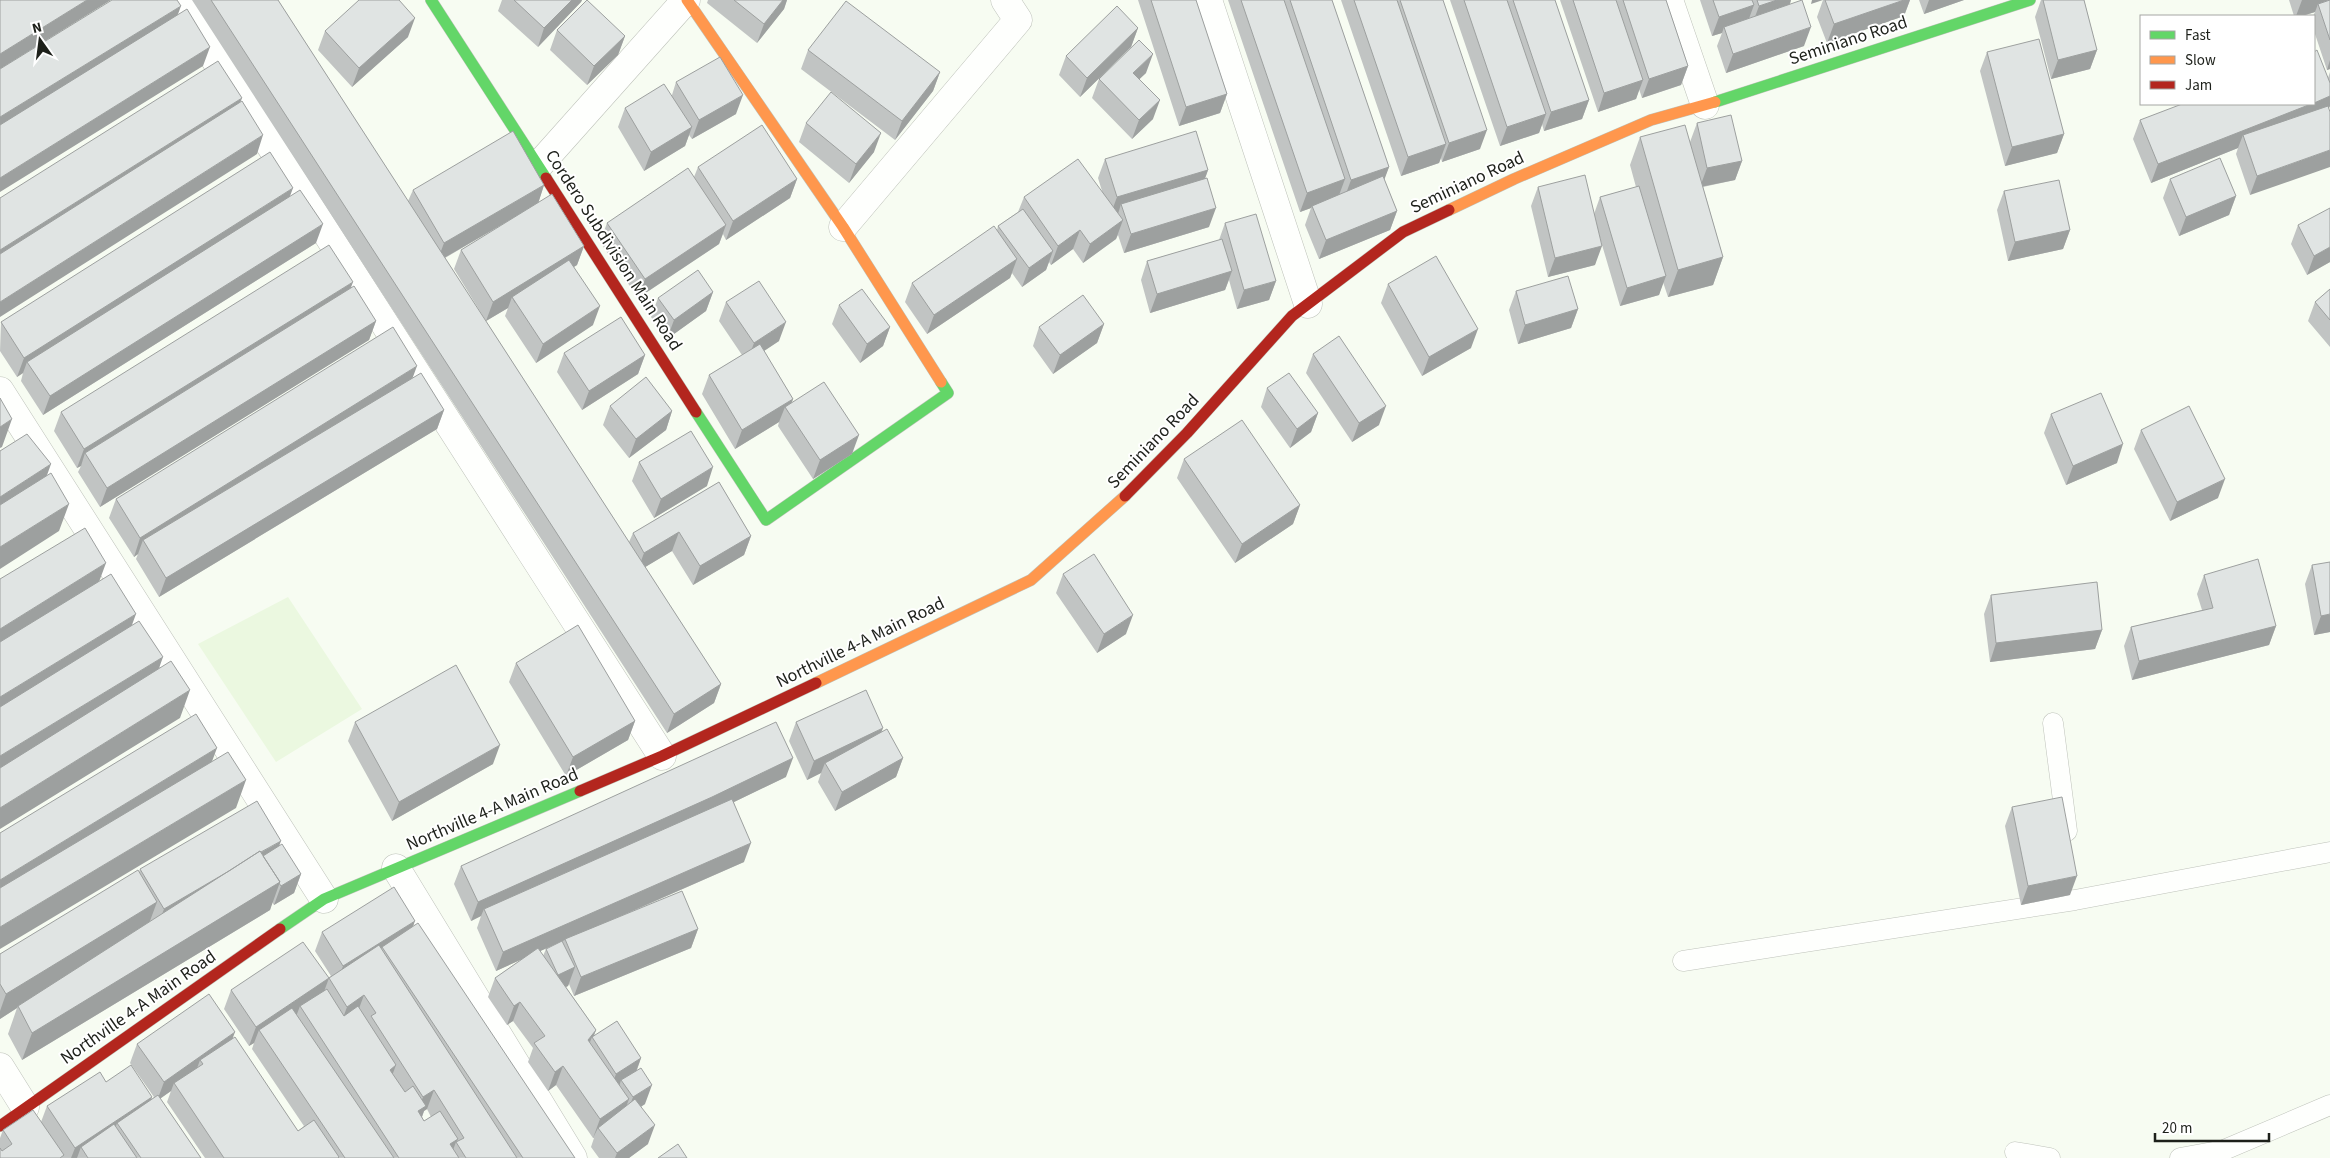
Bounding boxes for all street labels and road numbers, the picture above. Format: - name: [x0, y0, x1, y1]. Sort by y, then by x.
- street label: Seminiano Road: [1786, 10, 1911, 71]
- street label: Cordero Subdivision Main Road: [539, 145, 688, 356]
- street label: Seminiano Road: [1406, 145, 1528, 220]
- street label: Seminiano Road: [1102, 388, 1205, 494]
- street label: Northville 4-A Main Road: [772, 591, 949, 694]
- street label: Northville 4-A Main Road: [402, 762, 582, 857]
- street label: Northville 4-A Main Road: [55, 944, 221, 1071]

